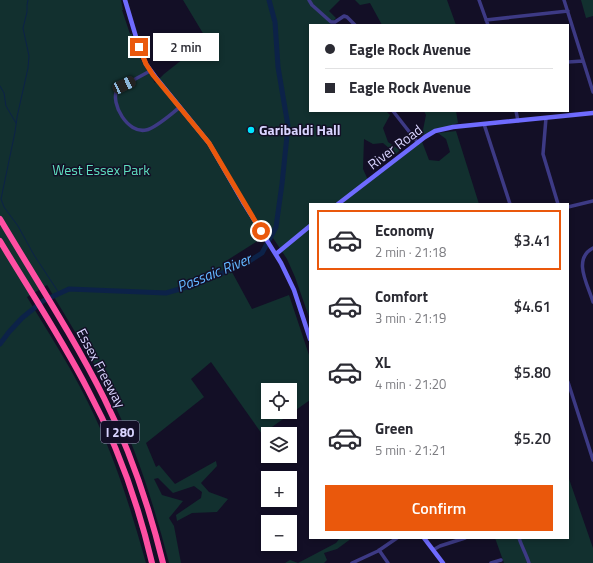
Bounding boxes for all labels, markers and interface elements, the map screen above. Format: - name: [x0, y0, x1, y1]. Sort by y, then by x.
- callout: 2 min: [153, 33, 219, 61]
- text: 2 min: [170, 37, 202, 57]
- route end: [130, 38, 148, 56]
- text: Eagle Rock Avenue: [349, 38, 471, 61]
- car: [111, 74, 137, 96]
- text: Eagle Rock Avenue: [349, 76, 471, 99]
- place label: Garibaldi Hall: [259, 119, 341, 140]
- street label: River Road: [363, 119, 426, 174]
- marker: Garibaldi Hall: [246, 125, 256, 135]
- park label: West Essex Park: [52, 159, 150, 180]
- text: Economy: [375, 219, 434, 242]
- route start: [252, 222, 270, 240]
- icon: car: [327, 222, 363, 258]
- text: $3.41: [514, 229, 551, 252]
- text: 2 min · 21:18: [375, 242, 446, 262]
- water label: Passaic River: [173, 246, 257, 298]
- text: Comfort: [375, 285, 428, 308]
- icon: car: [327, 288, 363, 324]
- text: $4.61: [514, 295, 551, 318]
- text: 3 min · 21:19: [375, 308, 446, 328]
- street label: Essex Freeway: [72, 324, 131, 411]
- text: XL: [375, 351, 391, 374]
- icon: car: [327, 354, 363, 390]
- text: $5.80: [514, 361, 551, 384]
- text: 4 min · 21:20: [375, 374, 446, 394]
- map controls: [261, 383, 297, 551]
- button: locate: [261, 383, 297, 419]
- text: Green: [375, 417, 413, 440]
- icon: car: [327, 420, 363, 456]
- road number: I 280: [101, 421, 139, 443]
- button: layers: [261, 427, 297, 463]
- text: $5.20: [514, 427, 551, 450]
- text: 5 min · 21:21: [375, 440, 446, 460]
- button: +: [261, 471, 297, 507]
- button: Confirm: [325, 485, 553, 531]
- button: −: [261, 515, 297, 551]

